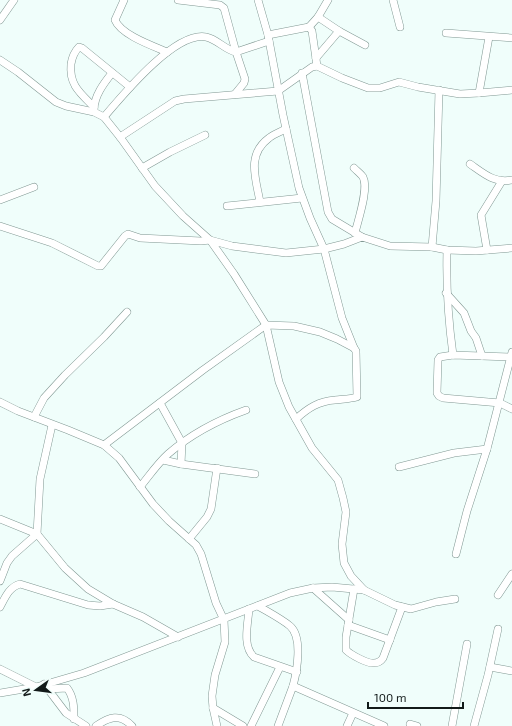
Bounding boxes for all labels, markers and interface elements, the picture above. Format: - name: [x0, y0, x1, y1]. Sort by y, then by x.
- north arrow: [16, 670, 56, 710]
- scale bar: [368, 684, 463, 710]
- text: N: [19, 687, 33, 698]
- text: 100 m: [374, 690, 406, 704]

